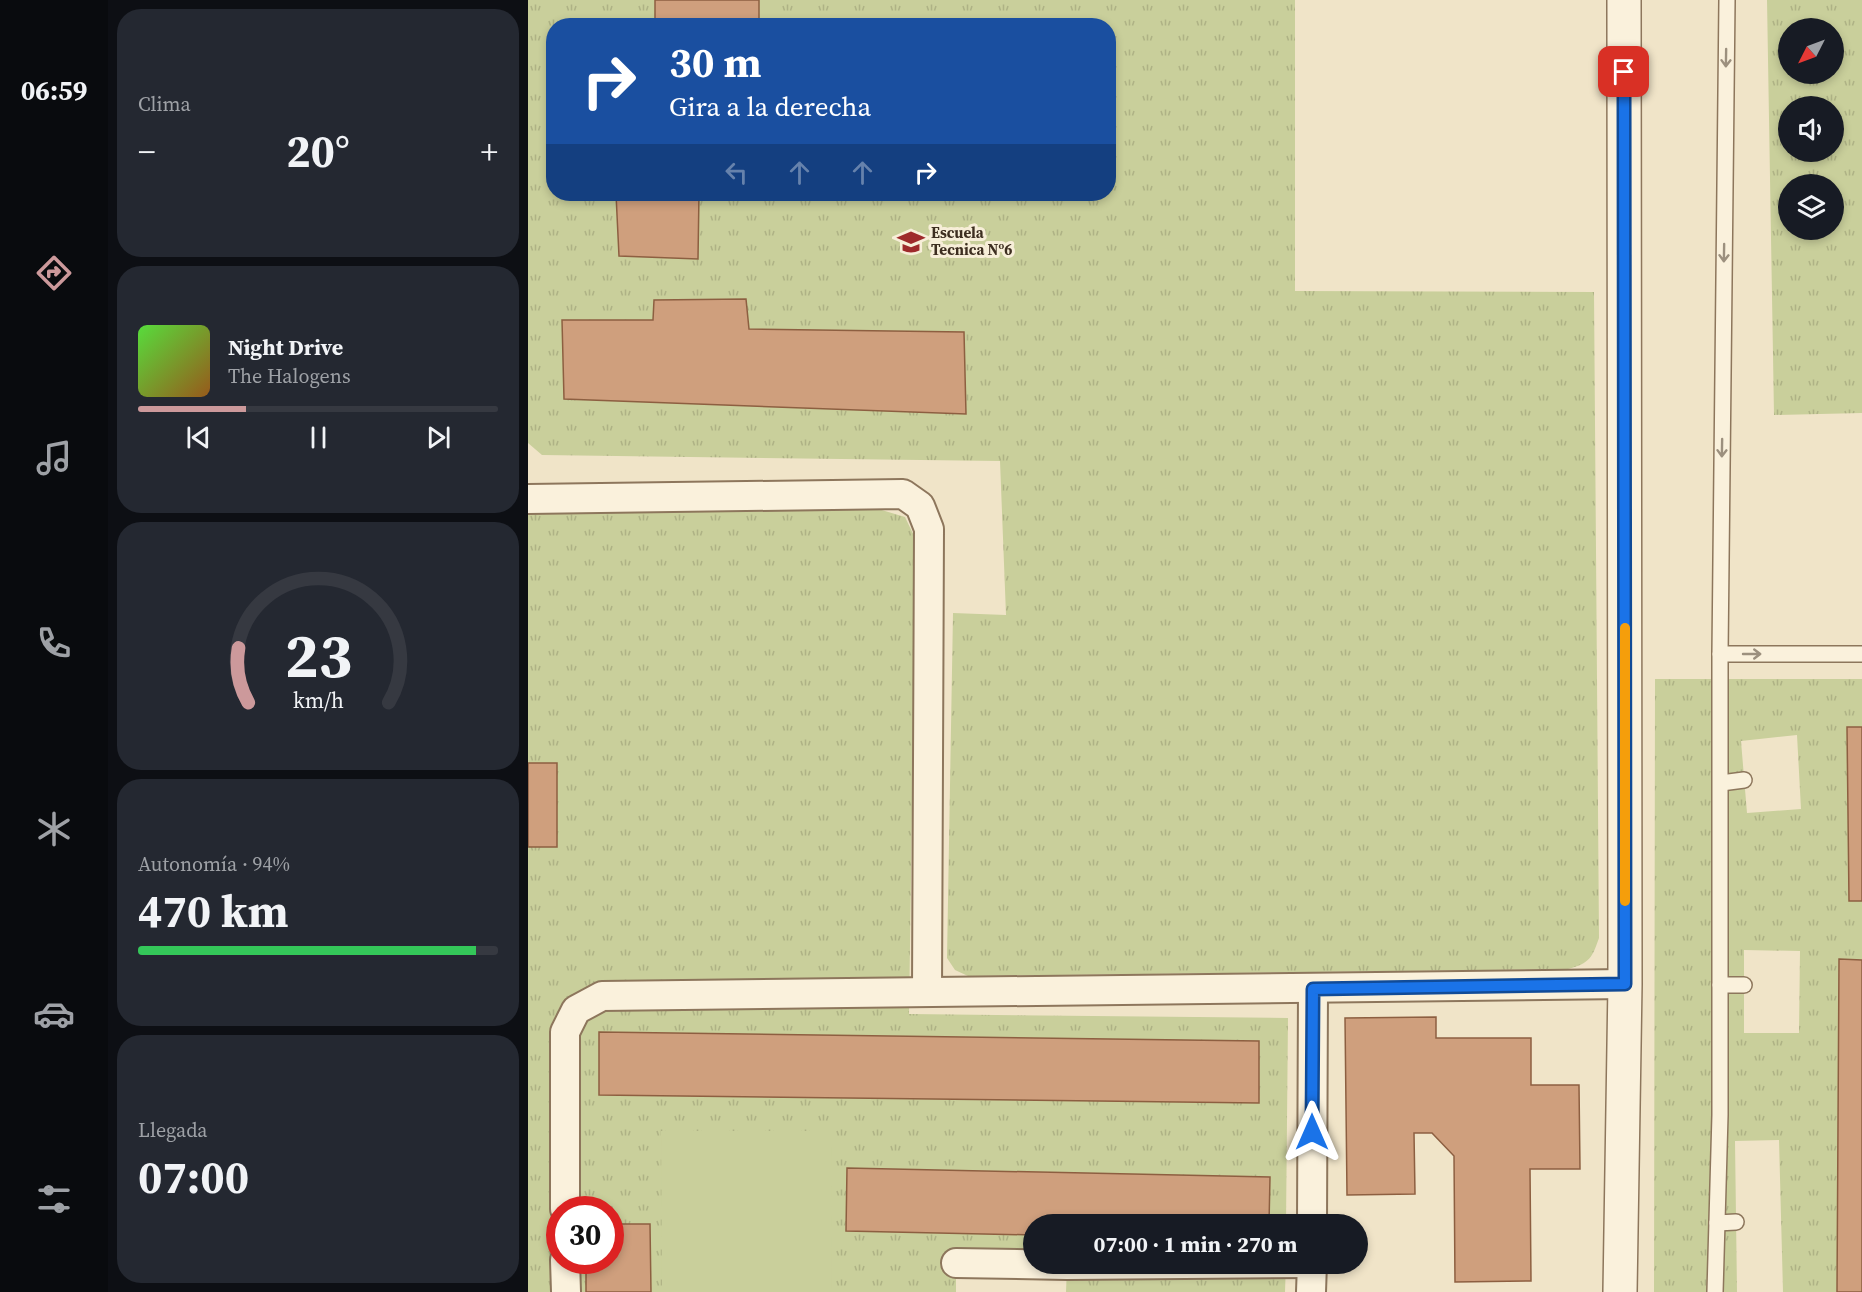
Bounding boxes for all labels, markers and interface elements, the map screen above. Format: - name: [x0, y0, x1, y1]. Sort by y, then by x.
- north arrow: [1778, 18, 1844, 84]
- map controls: [1778, 18, 1844, 240]
- text: 30 m: [669, 33, 762, 91]
- icon: right: [570, 42, 648, 120]
- pin: [1598, 46, 1649, 97]
- one-way arrow: [1720, 48, 1732, 68]
- icon: arrive: [1607, 55, 1640, 88]
- text: 06:59: [21, 72, 87, 109]
- text: Gira a la derecha: [669, 88, 871, 125]
- text: Clima: [138, 90, 191, 118]
- button: sound: [1778, 96, 1844, 162]
- text: 20°: [286, 120, 350, 182]
- text: −: [138, 129, 156, 174]
- text: +: [480, 129, 498, 174]
- icon: left: [720, 156, 753, 189]
- icon: ahead: [783, 156, 816, 189]
- icon: ahead: [846, 156, 879, 189]
- icon: right: [909, 156, 942, 189]
- button: layers: [1778, 174, 1844, 240]
- place label: Escuela Tecnica Nº6: [931, 222, 1012, 260]
- school or university icon: Escuela Tecnica Nº6: [896, 227, 926, 257]
- one-way arrow: [1718, 243, 1730, 263]
- icon: directions: [33, 252, 75, 294]
- text: Night Drive: [228, 332, 343, 362]
- text: The Halogens: [228, 362, 351, 390]
- icon: previous: [182, 421, 215, 454]
- icon: pause: [302, 421, 335, 454]
- icon: next: [422, 421, 455, 454]
- icon: music: [33, 437, 75, 479]
- one-way arrow: [1716, 438, 1728, 458]
- text: 23: [284, 612, 352, 698]
- icon: phone: [33, 622, 75, 664]
- one-way arrow: [1741, 648, 1761, 660]
- text: km/h: [292, 686, 344, 715]
- icon: climate: [33, 808, 75, 850]
- text: Autonomía · 94%: [138, 850, 290, 878]
- text: 470 km: [138, 880, 289, 942]
- icon: car: [33, 993, 75, 1035]
- position arrow: [1280, 1100, 1344, 1164]
- text: Llegada: [138, 1116, 208, 1144]
- text: 07:00: [138, 1146, 249, 1208]
- icon: filters: [33, 1178, 75, 1220]
- speed limit sign: 30: [546, 1196, 624, 1274]
- text: 07:00 · 1 min · 270 m: [1094, 1229, 1297, 1259]

